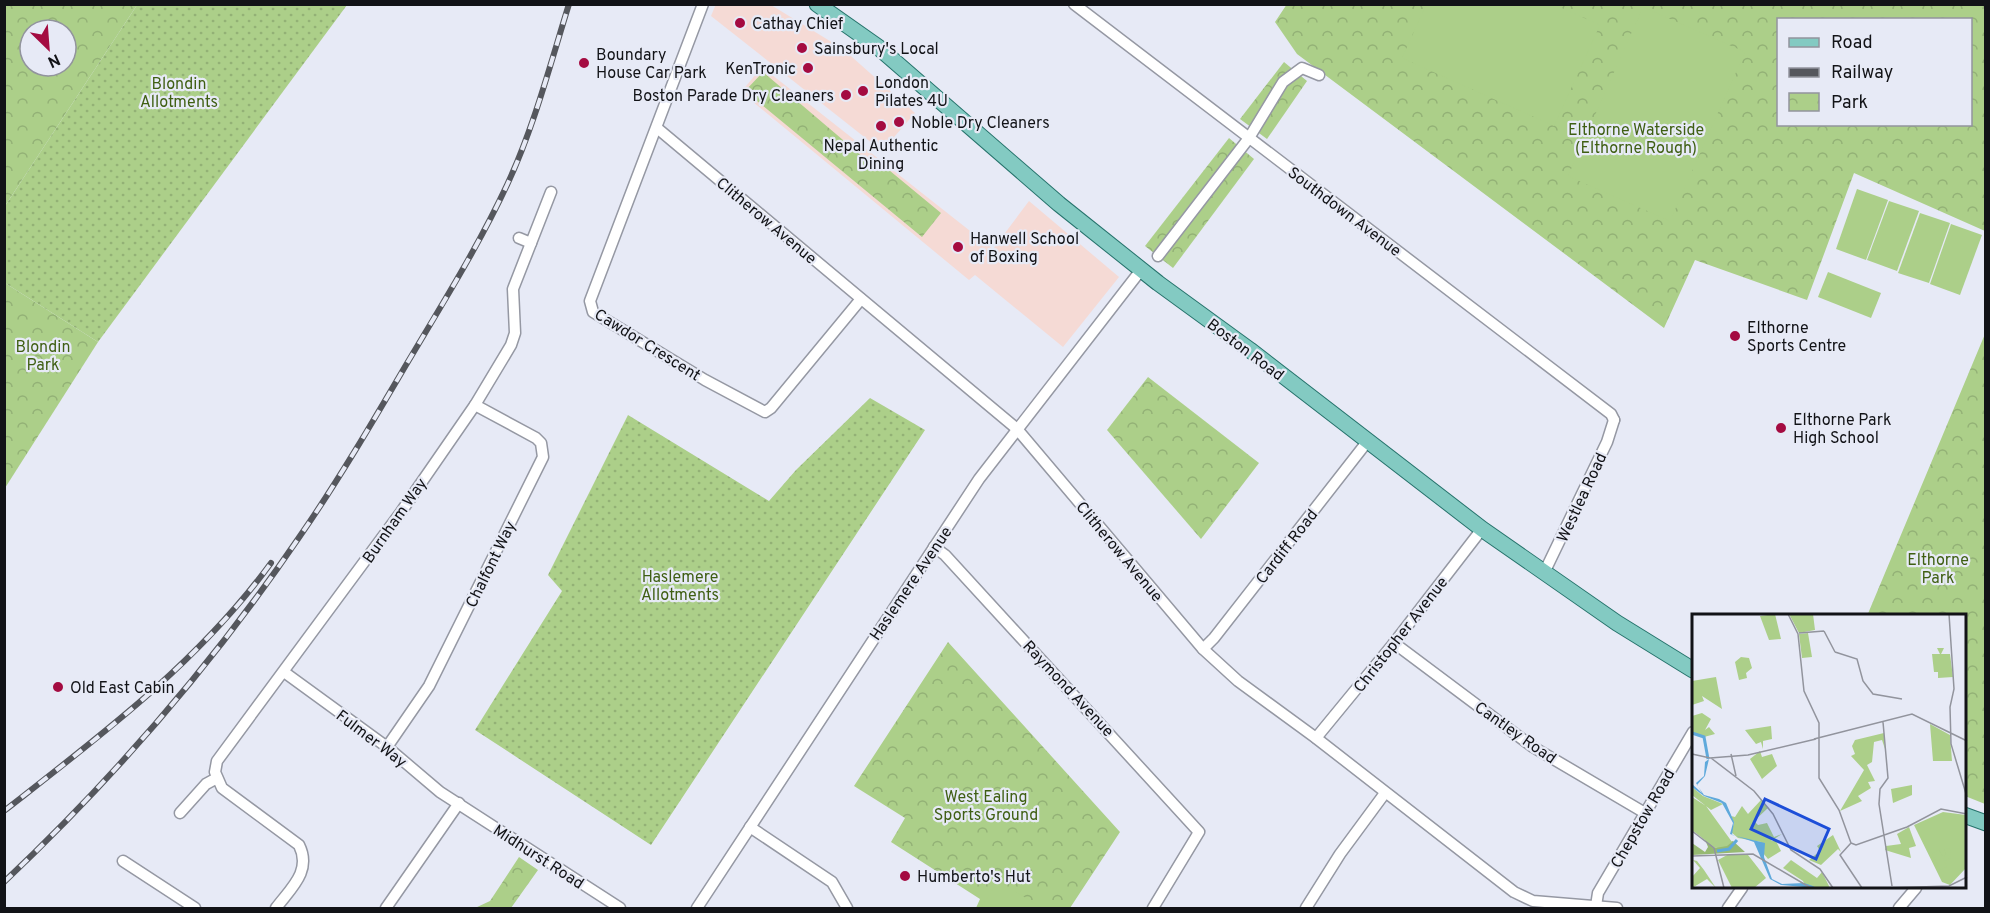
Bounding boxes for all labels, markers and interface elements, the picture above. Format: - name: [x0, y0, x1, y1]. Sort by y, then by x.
- place label: Cathay Chief: [752, 15, 844, 35]
- marker: Cathay Chief: [733, 16, 747, 30]
- north arrow: [18, 18, 78, 78]
- legend: [1777, 18, 1972, 126]
- text: Road: [1831, 32, 1873, 55]
- place label: Sainsbury's Local: [814, 40, 939, 60]
- marker: Sainsbury's Local: [795, 41, 809, 55]
- place label: Boundary House Car Park: [596, 46, 707, 84]
- text: N: [44, 48, 63, 71]
- marker: Boundary House Car Park: [577, 56, 591, 70]
- place label: KenTronic: [725, 60, 796, 80]
- marker: KenTronic: [801, 61, 815, 75]
- text: Railway: [1831, 62, 1893, 85]
- place label: London Pilates 4U: [875, 74, 948, 112]
- park label: Blondin Allotments: [140, 75, 218, 113]
- marker: London Pilates 4U: [856, 84, 870, 98]
- place label: Boston Parade Dry Cleaners: [633, 87, 834, 107]
- marker: Boston Parade Dry Cleaners: [839, 88, 853, 102]
- text: Park: [1831, 92, 1868, 115]
- place label: Noble Dry Cleaners: [911, 114, 1050, 134]
- marker: Noble Dry Cleaners: [892, 115, 906, 129]
- marker: Nepal Authentic Dining: [874, 119, 888, 133]
- park label: Elthorne Waterside (Elthorne Rough): [1568, 121, 1704, 159]
- place label: Nepal Authentic Dining: [823, 137, 939, 175]
- street label: Southdown Avenue: [1283, 163, 1405, 262]
- street label: Clitherow Avenue: [711, 174, 820, 269]
- place label: Hanwell School of Boxing: [970, 230, 1079, 268]
- marker: Hanwell School of Boxing: [951, 240, 965, 254]
- street label: Cawdor Crescent: [590, 305, 704, 386]
- street label: Boston Road: [1202, 315, 1287, 386]
- place label: Elthorne Sports Centre: [1747, 319, 1846, 357]
- marker: Elthorne Sports Centre: [1728, 329, 1742, 343]
- park label: Blondin Park: [16, 338, 70, 376]
- place label: Elthorne Park High School: [1793, 411, 1891, 449]
- marker: Elthorne Park High School: [1774, 421, 1788, 435]
- street label: Westlea Road: [1553, 450, 1612, 546]
- street label: Burnham Way: [359, 475, 432, 568]
- street label: Clitherow Avenue: [1071, 498, 1166, 607]
- street label: Cardiff Road: [1252, 506, 1323, 589]
- street label: Chalfont Way: [462, 518, 521, 611]
- street label: Haslemere Avenue: [866, 523, 957, 645]
- park label: Elthorne Park: [1907, 551, 1969, 589]
- park label: Haslemere Allotments: [641, 568, 719, 606]
- street label: Christopher Avenue: [1350, 573, 1453, 697]
- inset map: [1692, 614, 1966, 889]
- street label: Raymond Avenue: [1018, 637, 1117, 742]
- place label: Old East Cabin: [70, 679, 175, 699]
- marker: Old East Cabin: [51, 680, 65, 694]
- street label: Cantley Road: [1470, 698, 1560, 769]
- street label: Fulmer Way: [331, 706, 410, 773]
- street label: Chepstow Road: [1607, 766, 1680, 872]
- park label: West Ealing Sports Ground: [934, 788, 1038, 826]
- street label: Midhurst Road: [489, 821, 587, 894]
- place label: Humberto's Hut: [917, 868, 1031, 888]
- marker: Humberto's Hut: [898, 869, 912, 883]

